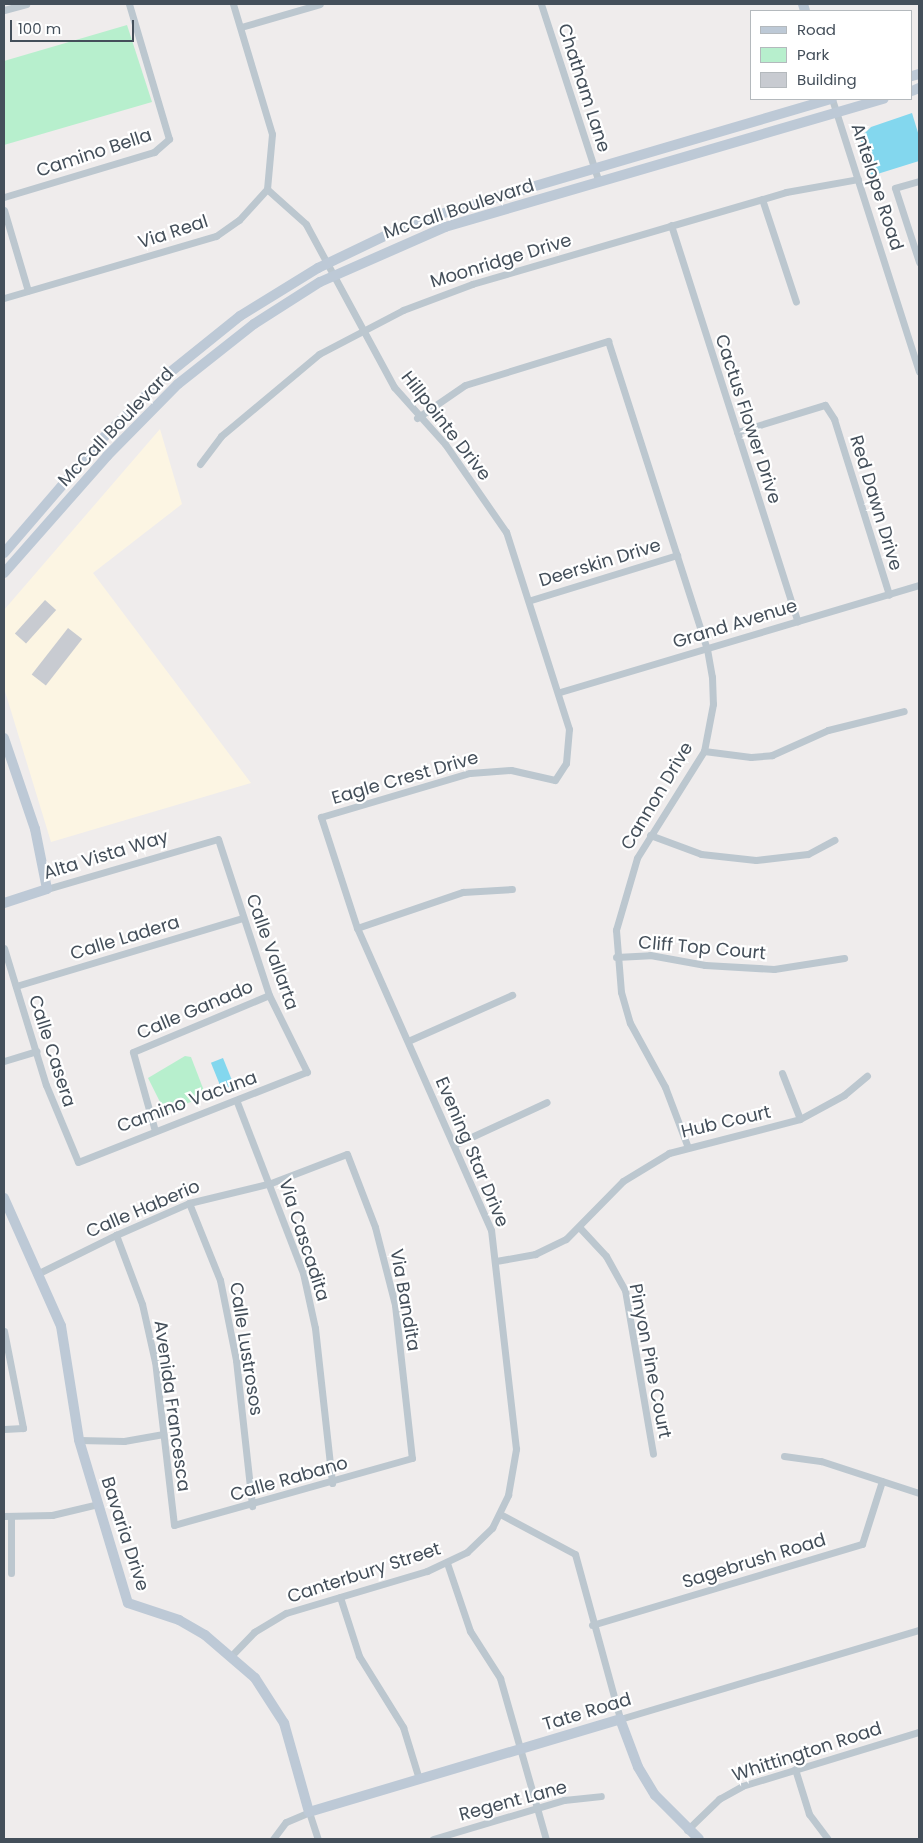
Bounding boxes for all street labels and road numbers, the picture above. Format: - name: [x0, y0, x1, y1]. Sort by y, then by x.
- street label: Chatham Lane: [553, 21, 615, 155]
- street label: Antelope Road: [846, 121, 908, 253]
- street label: Camino Bella: [34, 124, 154, 182]
- street label: McCall Boulevard: [381, 174, 537, 244]
- street label: Via Real: [135, 211, 211, 253]
- street label: Moonridge Drive: [428, 229, 574, 293]
- street label: Cactus Flower Drive: [710, 332, 786, 506]
- street label: McCall Boulevard: [54, 363, 178, 491]
- street label: Hillpointe Drive: [397, 367, 495, 485]
- street label: Red Dawn Drive: [845, 433, 907, 573]
- street label: Deerskin Drive: [536, 534, 664, 592]
- street label: Grand Avenue: [670, 595, 800, 653]
- street label: Cannon Drive: [616, 738, 698, 854]
- street label: Eagle Crest Drive: [329, 747, 481, 809]
- street label: Alta Vista Way: [41, 826, 171, 884]
- street label: Calle Vallarta: [241, 891, 303, 1013]
- street label: Calle Ladera: [68, 911, 182, 965]
- street label: Cliff Top Court: [637, 932, 767, 964]
- street label: Calle Ganado: [134, 976, 256, 1044]
- street label: Calle Casera: [24, 992, 80, 1110]
- street label: Camino Vacuna: [114, 1067, 260, 1137]
- street label: Evening Star Drive: [431, 1074, 513, 1230]
- street label: Hub Court: [679, 1101, 773, 1143]
- street label: Calle Haberio: [83, 1175, 203, 1243]
- street label: Via Cascadita: [274, 1176, 334, 1304]
- street label: Via Bandita: [385, 1247, 425, 1353]
- street label: Calle Lustrosos: [225, 1281, 267, 1417]
- street label: Pinyon Pine Court: [624, 1282, 676, 1440]
- street label: Avenida Francesca: [149, 1319, 195, 1493]
- street label: Calle Rabano: [228, 1452, 350, 1506]
- street label: Bavaria Drive: [96, 1474, 154, 1594]
- street label: Sagebrush Road: [680, 1529, 828, 1593]
- street label: Canterbury Street: [285, 1538, 443, 1608]
- street label: Tate Road: [540, 1688, 634, 1736]
- street label: Whittington Road: [730, 1718, 884, 1786]
- street label: Regent Lane: [457, 1776, 569, 1826]

